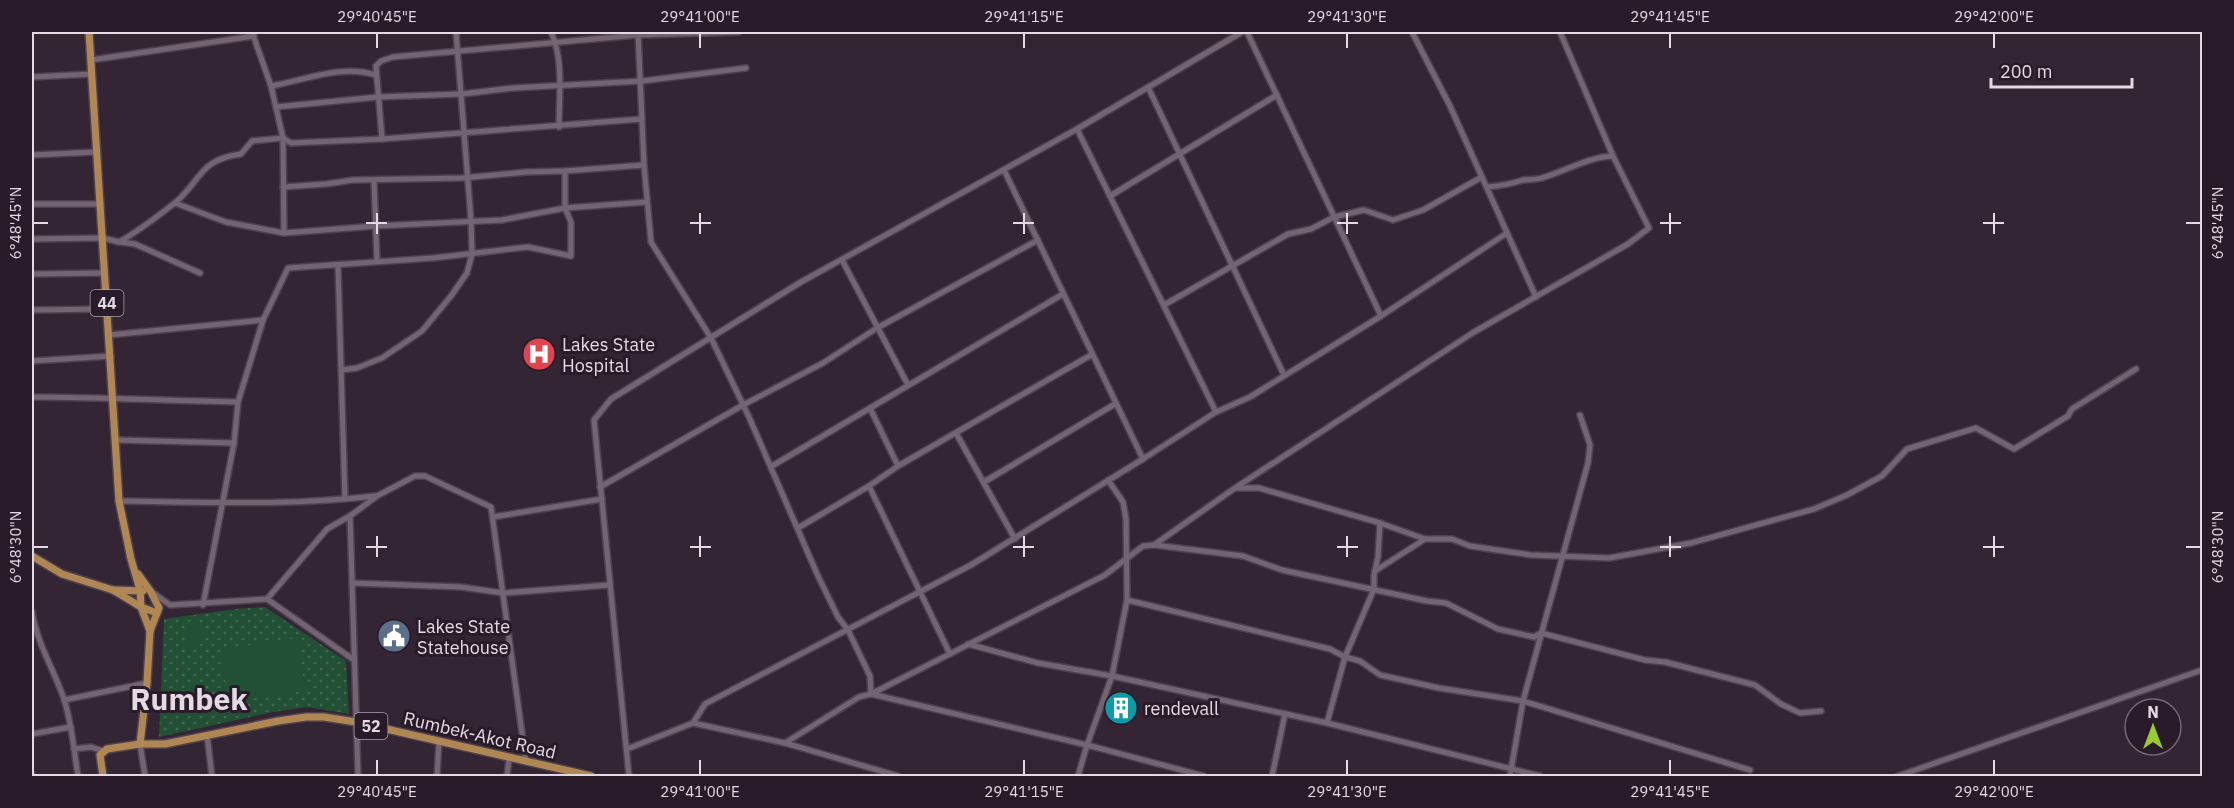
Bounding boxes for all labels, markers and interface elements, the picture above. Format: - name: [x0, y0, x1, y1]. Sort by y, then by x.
- text: 29°40'45"E: [337, 7, 417, 26]
- text: 29°41'00"E: [660, 7, 740, 26]
- text: 29°41'15"E: [984, 7, 1064, 26]
- text: 29°41'30"E: [1307, 7, 1387, 26]
- text: 29°41'45"E: [1630, 7, 1710, 26]
- text: 29°42'00"E: [1954, 7, 2034, 26]
- scale bar: [1991, 51, 2132, 89]
- text: 200 m: [2000, 60, 2052, 83]
- text: 6°48'45"N: [6, 187, 25, 259]
- text: 6°48'45"N: [2208, 187, 2227, 259]
- road number: 44: [90, 290, 124, 316]
- place label: Lakes State Hospital: [562, 333, 655, 377]
- hospital icon: Lakes State Hospital: [521, 336, 557, 372]
- text: 6°48'30"N: [6, 511, 25, 583]
- text: 6°48'30"N: [2208, 511, 2227, 583]
- place label: Lakes State Statehouse: [417, 615, 510, 659]
- public building icon: Lakes State Statehouse: [376, 618, 412, 654]
- district label: Rumbek: [130, 679, 248, 718]
- building icon: rendevall: [1103, 690, 1139, 726]
- place label: rendevall: [1144, 697, 1219, 720]
- north arrow: [2123, 697, 2183, 757]
- text: N: [2147, 702, 2159, 722]
- street label: Rumbek-Akot Road: [401, 706, 559, 764]
- road number: 52: [354, 713, 388, 739]
- text: 29°40'45"E: [337, 782, 417, 801]
- text: 29°41'00"E: [660, 782, 740, 801]
- text: 29°41'15"E: [984, 782, 1064, 801]
- text: 29°41'30"E: [1307, 782, 1387, 801]
- text: 29°41'45"E: [1630, 782, 1710, 801]
- text: 29°42'00"E: [1954, 782, 2034, 801]

